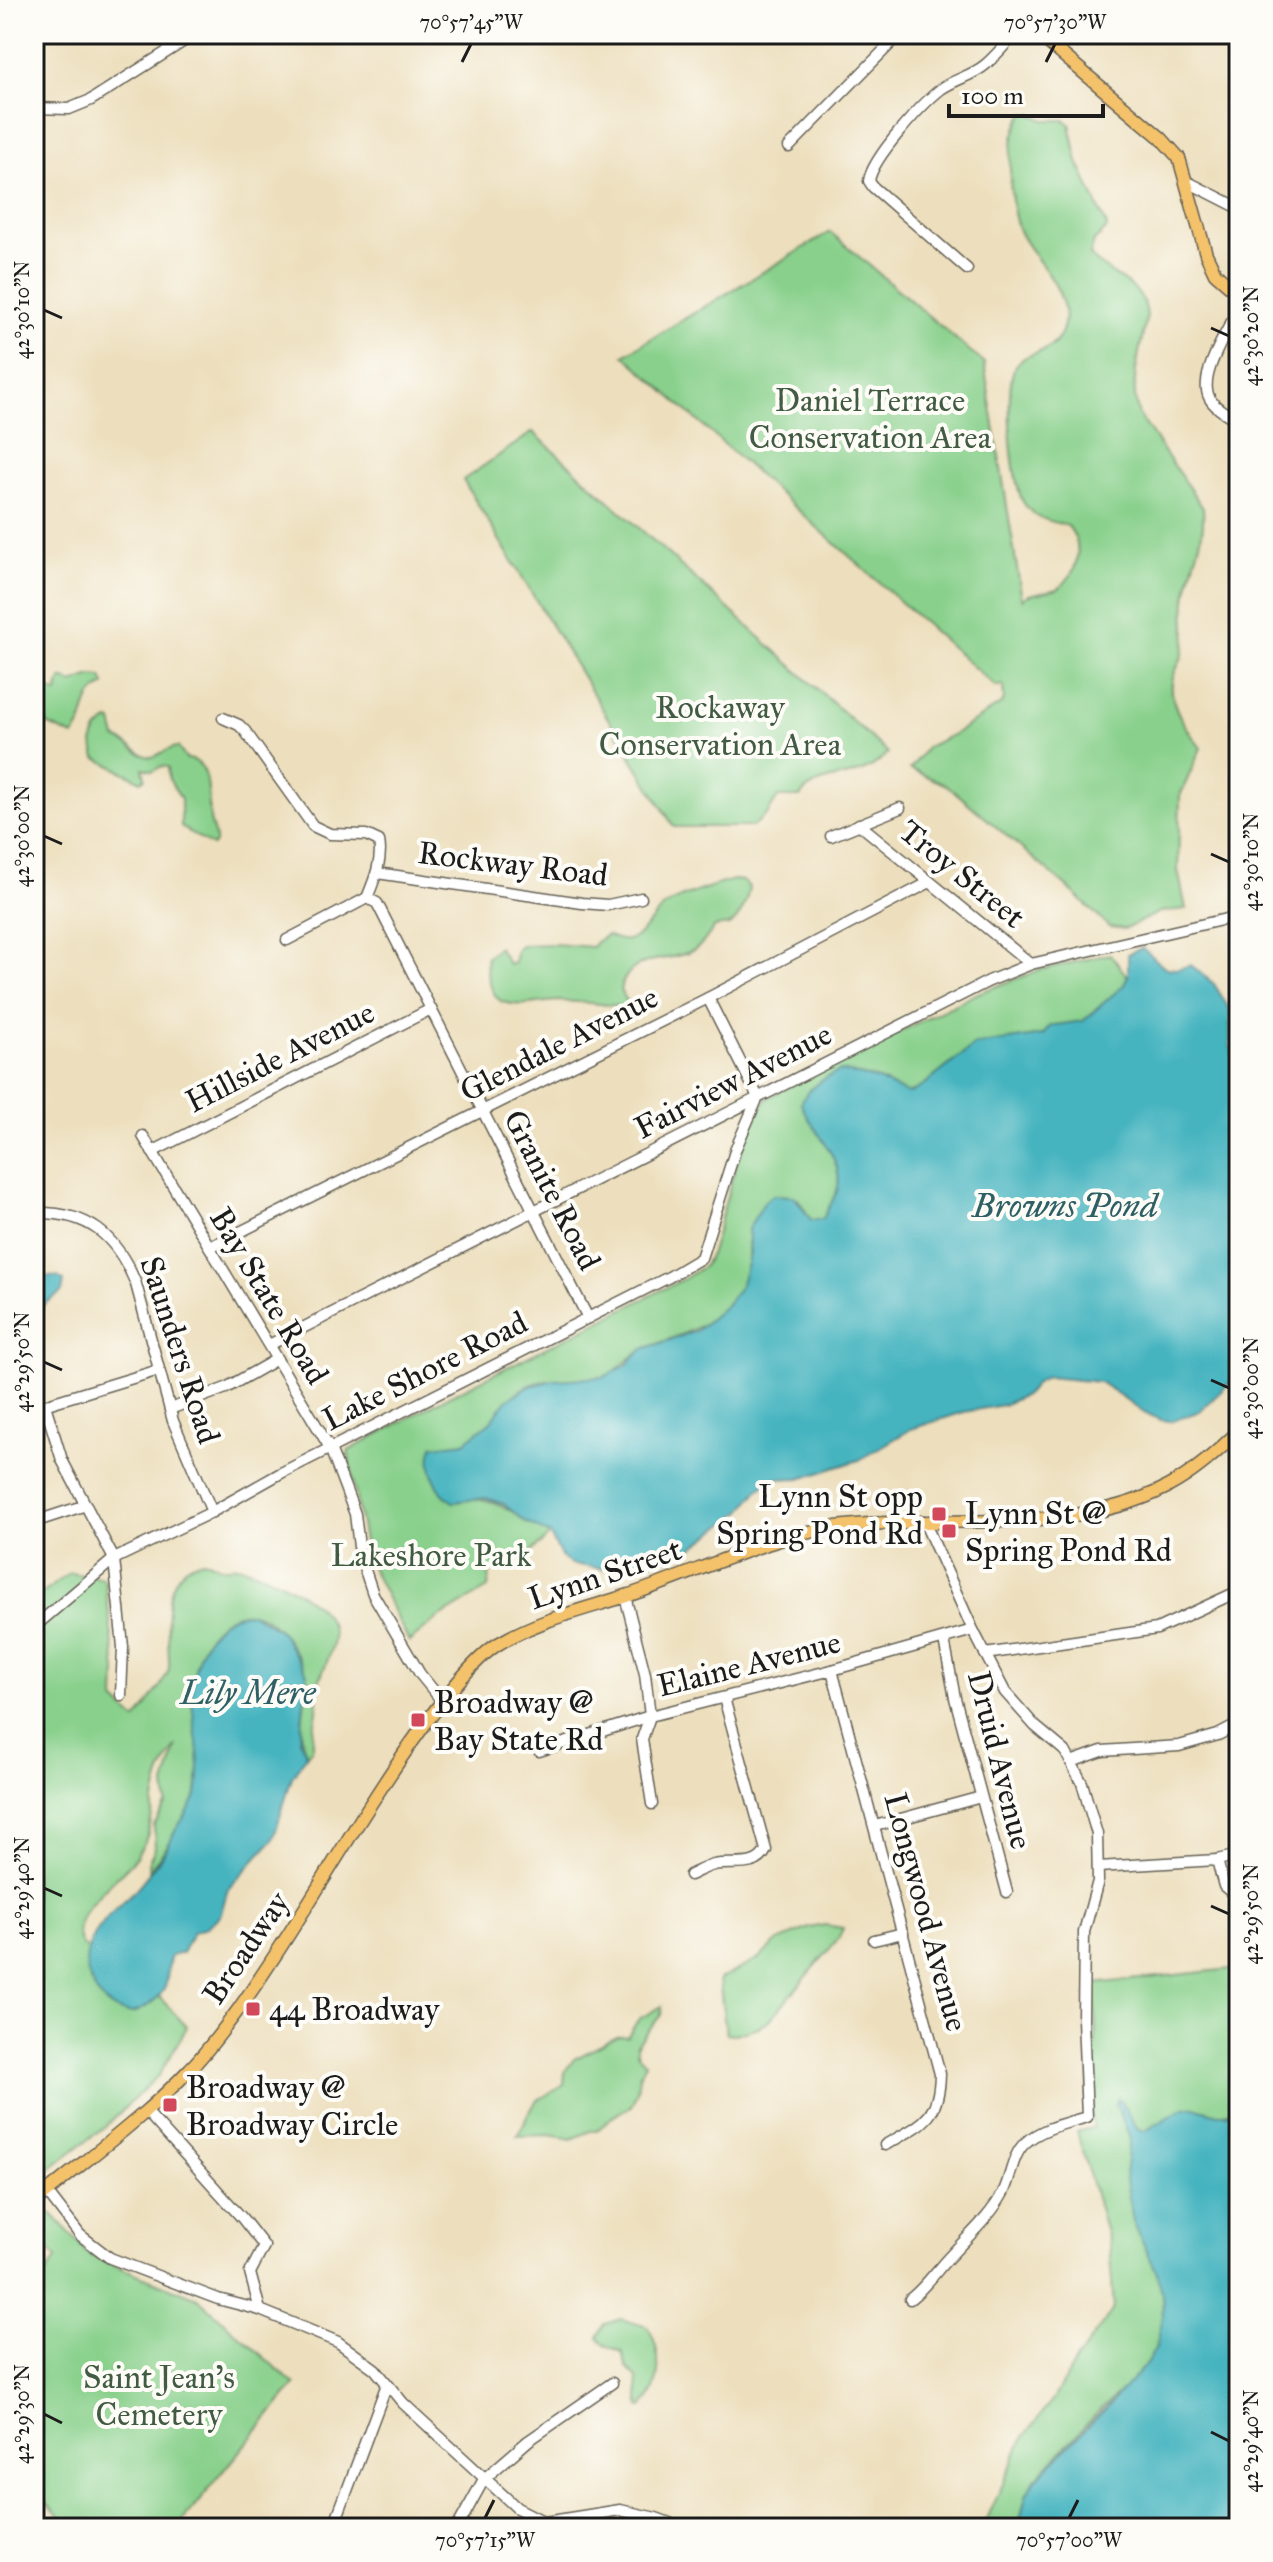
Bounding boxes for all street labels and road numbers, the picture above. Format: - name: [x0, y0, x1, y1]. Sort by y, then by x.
- street label: Troy Street: [891, 812, 1033, 936]
- street label: Rockway Road: [416, 833, 610, 895]
- street label: Glendale Avenue: [453, 977, 665, 1111]
- street label: Hillside Avenue: [179, 993, 381, 1121]
- street label: Fairview Avenue: [628, 1015, 838, 1147]
- street label: Granite Road: [495, 1103, 609, 1277]
- street label: Bay State Road: [201, 1201, 337, 1391]
- street label: Saunders Road: [131, 1252, 229, 1448]
- street label: Lake Shore Road: [316, 1303, 534, 1439]
- street label: Lynn Street: [523, 1530, 687, 1618]
- street label: Elaine Avenue: [653, 1622, 845, 1706]
- street label: Druid Avenue: [959, 1667, 1041, 1853]
- street label: Longwood Avenue: [875, 1789, 977, 2035]
- street label: Broadway: [194, 1883, 298, 2012]

